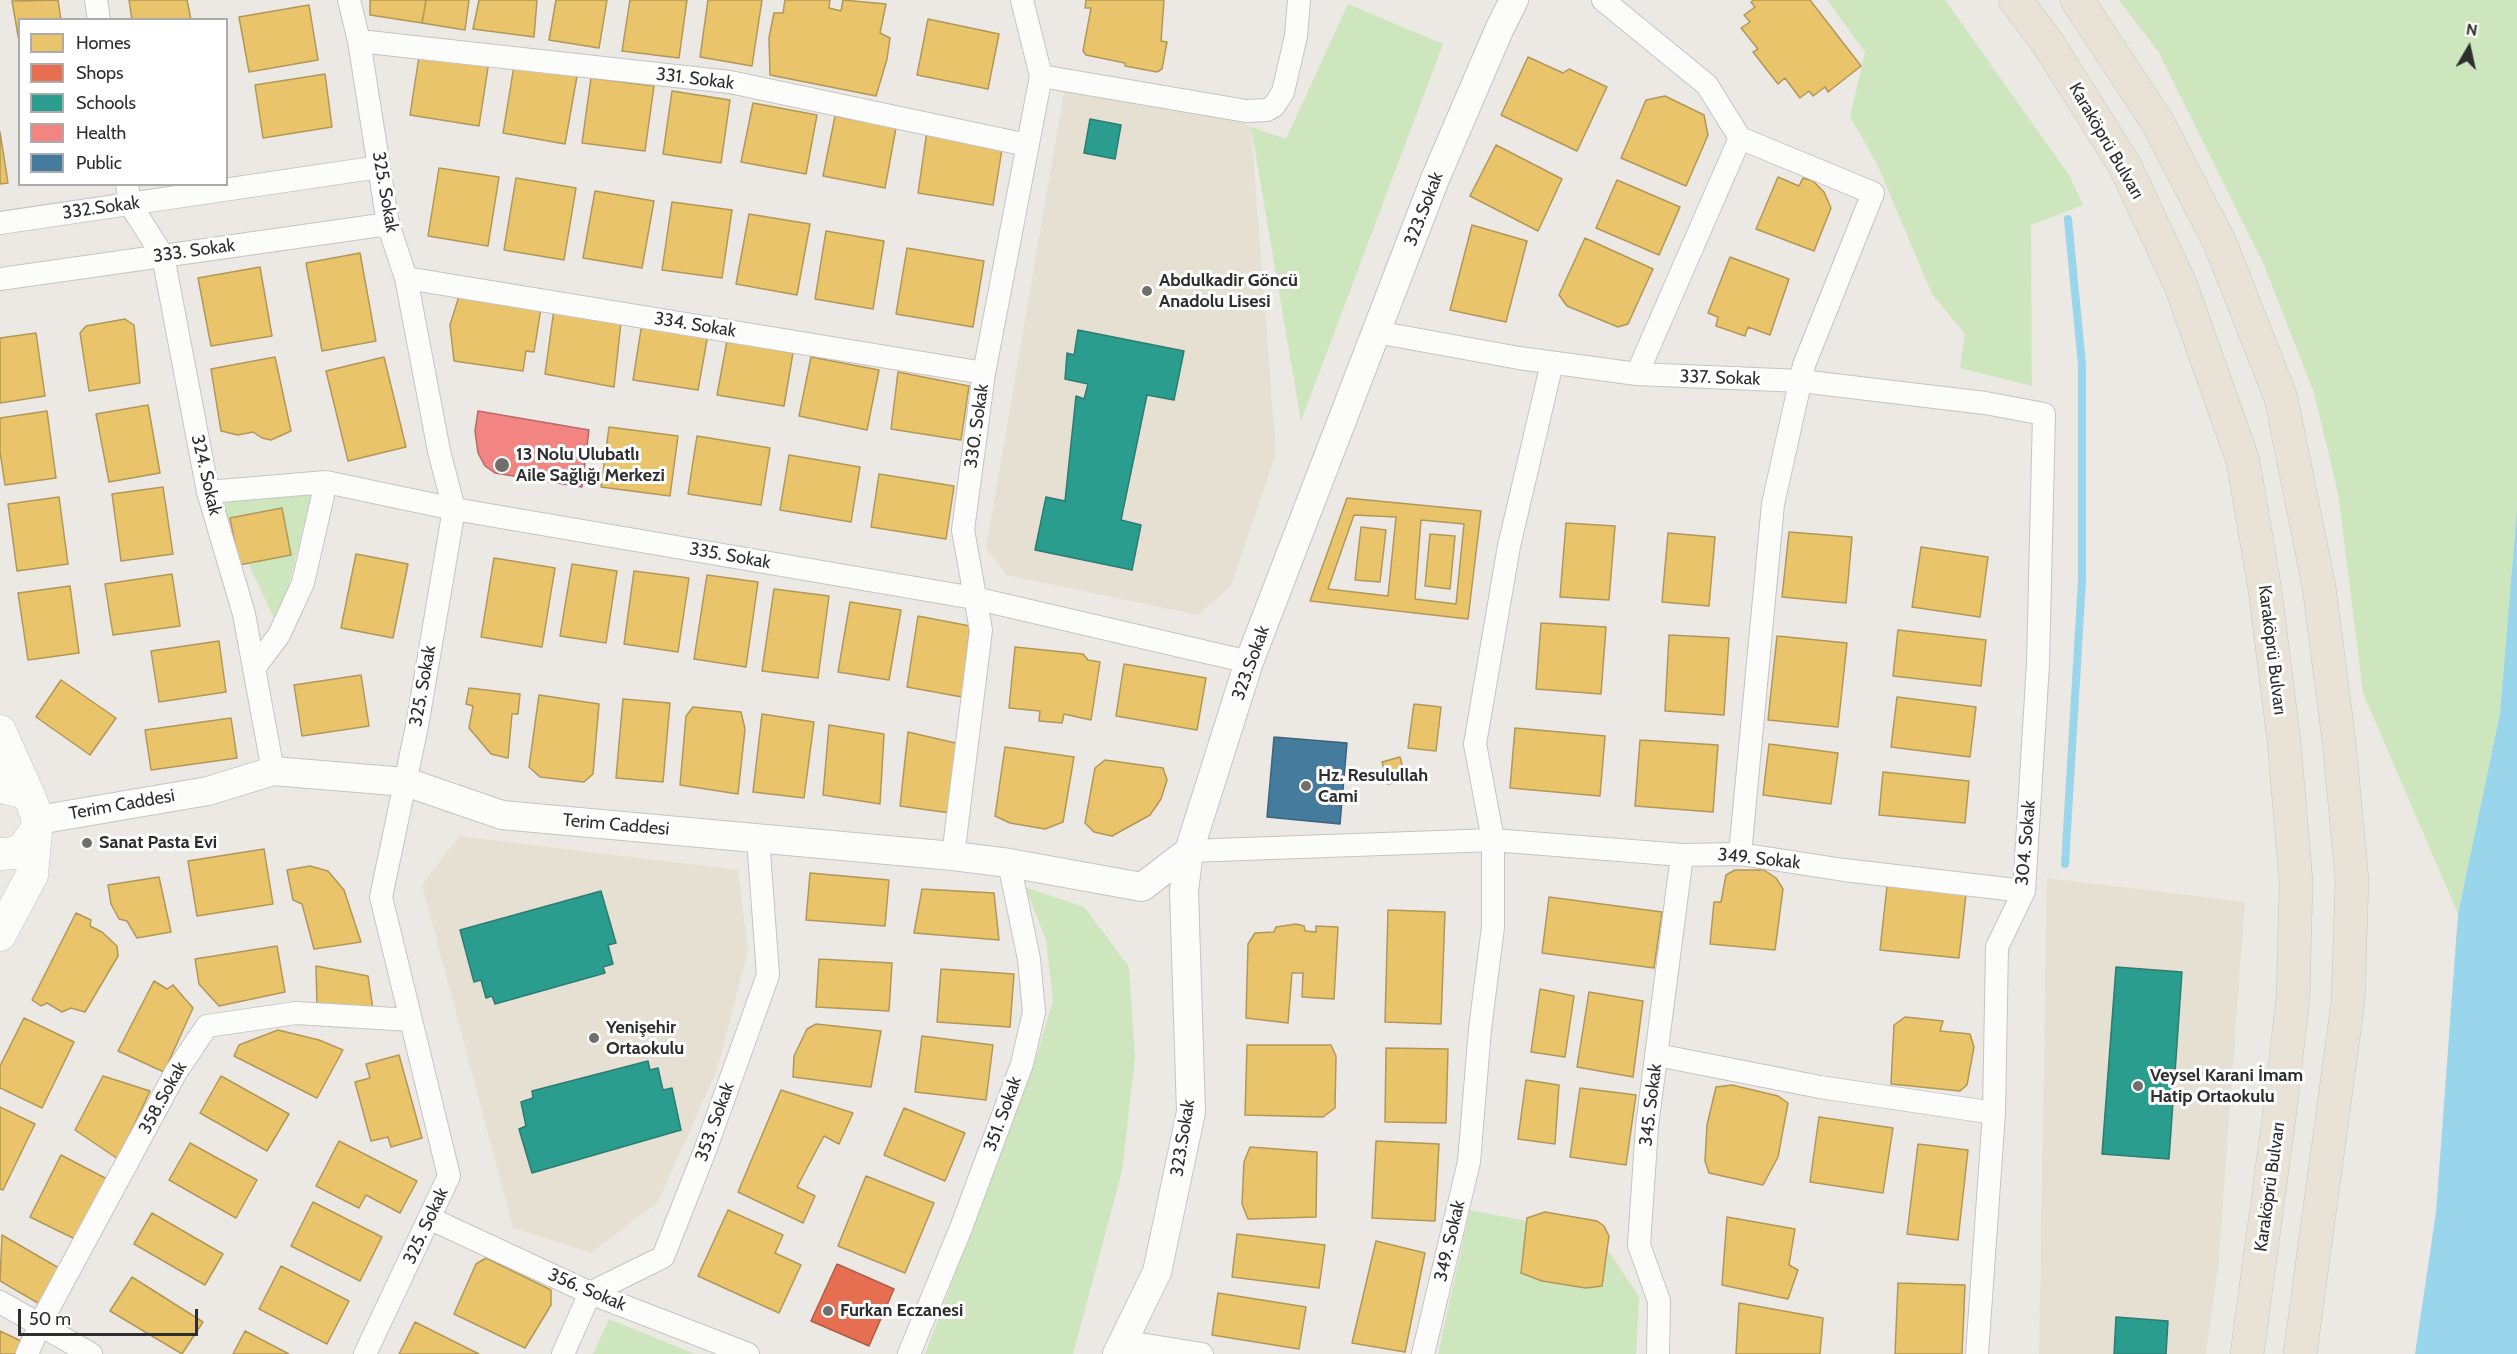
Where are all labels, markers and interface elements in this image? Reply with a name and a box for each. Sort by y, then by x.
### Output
legend [18,18,228,186]
north arrow [2439,18,2499,78]
text: N [2465,19,2479,40]
text: Homes [76,32,131,54]
text: Shops [76,62,124,84]
street label: 331. Sokak [655,64,735,94]
street label: Karaköprü Bulvarı [2064,79,2148,203]
text: Schools [76,92,136,114]
text: Health [76,122,126,144]
street label: 325. Sokak [367,150,403,234]
text: Public [76,152,122,174]
street label: 323.Sokak [1400,169,1448,249]
street label: 332.Sokak [61,192,141,224]
street label: 333. Sokak [152,235,236,267]
place label: Abdulkadir Göncü Anadolu Lisesi [1159,270,1298,312]
marker: Abdulkadir Göncü Anadolu Lisesi [1140,284,1154,298]
street label: 334. Sokak [653,308,737,342]
street label: 337. Sokak [1679,366,1761,390]
street label: 330. Sokak [960,383,994,469]
street label: 324. Sokak [186,433,226,517]
place label: 13 Nolu Ulubatlı Aile Sağlığı Merkezi [516,444,665,486]
marker: 13 Nolu Ulubatlı Aile Sağlığı Merkezi [493,456,511,474]
street label: 335. Sokak [688,538,772,574]
street label: Karaköprü Bulvarı [2253,584,2291,716]
street label: 323.Sokak [1228,623,1274,703]
street label: 325. Sokak [405,644,441,728]
place label: Hz. Resulullah Cami [1318,765,1428,808]
marker: Hz. Resulullah Cami [1299,779,1313,793]
street label: Terim Caddesi [67,785,177,825]
street label: 304. Sokak [2012,800,2040,886]
street label: Terim Caddesi [562,810,670,840]
place label: Sanat Pasta Evi [99,832,217,854]
marker: Sanat Pasta Evi [80,836,94,850]
street label: 349. Sokak [1717,844,1801,874]
place label: Yenişehir Ortaokulu [606,1017,684,1060]
marker: Yenişehir Ortaokulu [587,1031,601,1045]
street label: 358.Sokak [134,1058,192,1138]
street label: 345. Sokak [1635,1063,1667,1147]
place label: Veysel Karani İmam Hatip Ortaokulu [2150,1065,2303,1108]
street label: 351. Sokak [979,1074,1027,1154]
marker: Veysel Karani İmam Hatip Ortaokulu [2131,1079,2145,1093]
street label: 353. Sokak [691,1080,739,1164]
street label: 323.Sokak [1166,1098,1200,1178]
street label: Karaköprü Bulvarı [2250,1121,2290,1253]
street label: 325. Sokak [399,1184,453,1268]
street label: 349. Sokak [1430,1198,1470,1284]
street label: 356. Sokak [545,1264,629,1316]
scale bar [21,1297,201,1335]
place label: Furkan Eczanesi [840,1300,963,1322]
marker: Furkan Eczanesi [821,1304,835,1318]
text: 50 m [29,1308,71,1330]

